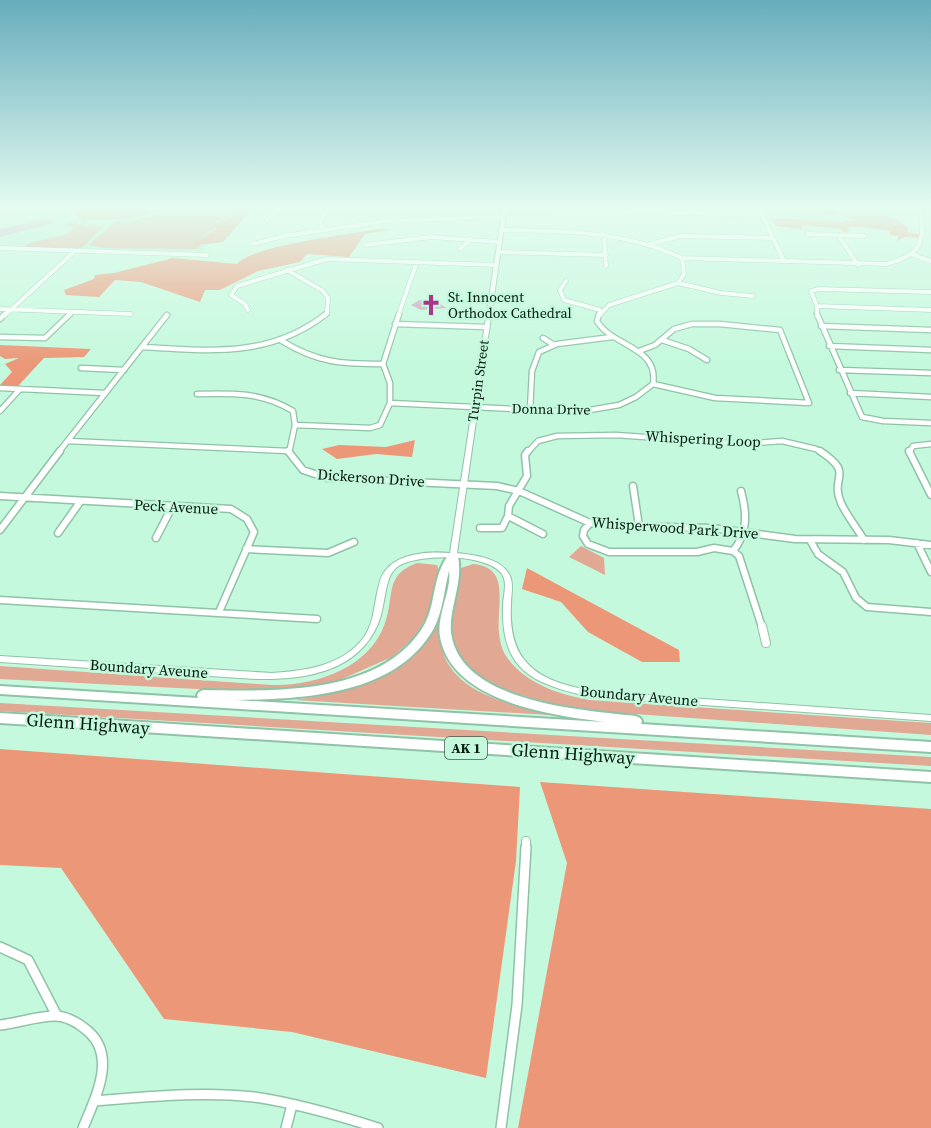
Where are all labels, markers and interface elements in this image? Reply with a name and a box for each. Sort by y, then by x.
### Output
place label: St. Innocent Orthodox Cathedral [448,287,572,323]
church icon: St. Innocent Orthodox Cathedral [419,293,443,317]
street label: Turpin Street [462,338,494,423]
street label: Donna Drive [511,398,591,420]
street label: Whispering Loop [645,425,762,452]
street label: Dickerson Drive [317,463,426,492]
street label: Peck Avenue [133,494,219,519]
street label: Whisperwood Park Drive [591,511,760,544]
street label: Boundary Aveune [89,654,209,683]
street label: Boundary Aveune [579,680,699,711]
street label: Glenn Highway [26,707,151,740]
road number: AK 1 [445,737,487,759]
street label: Glenn Highway [511,737,636,770]

